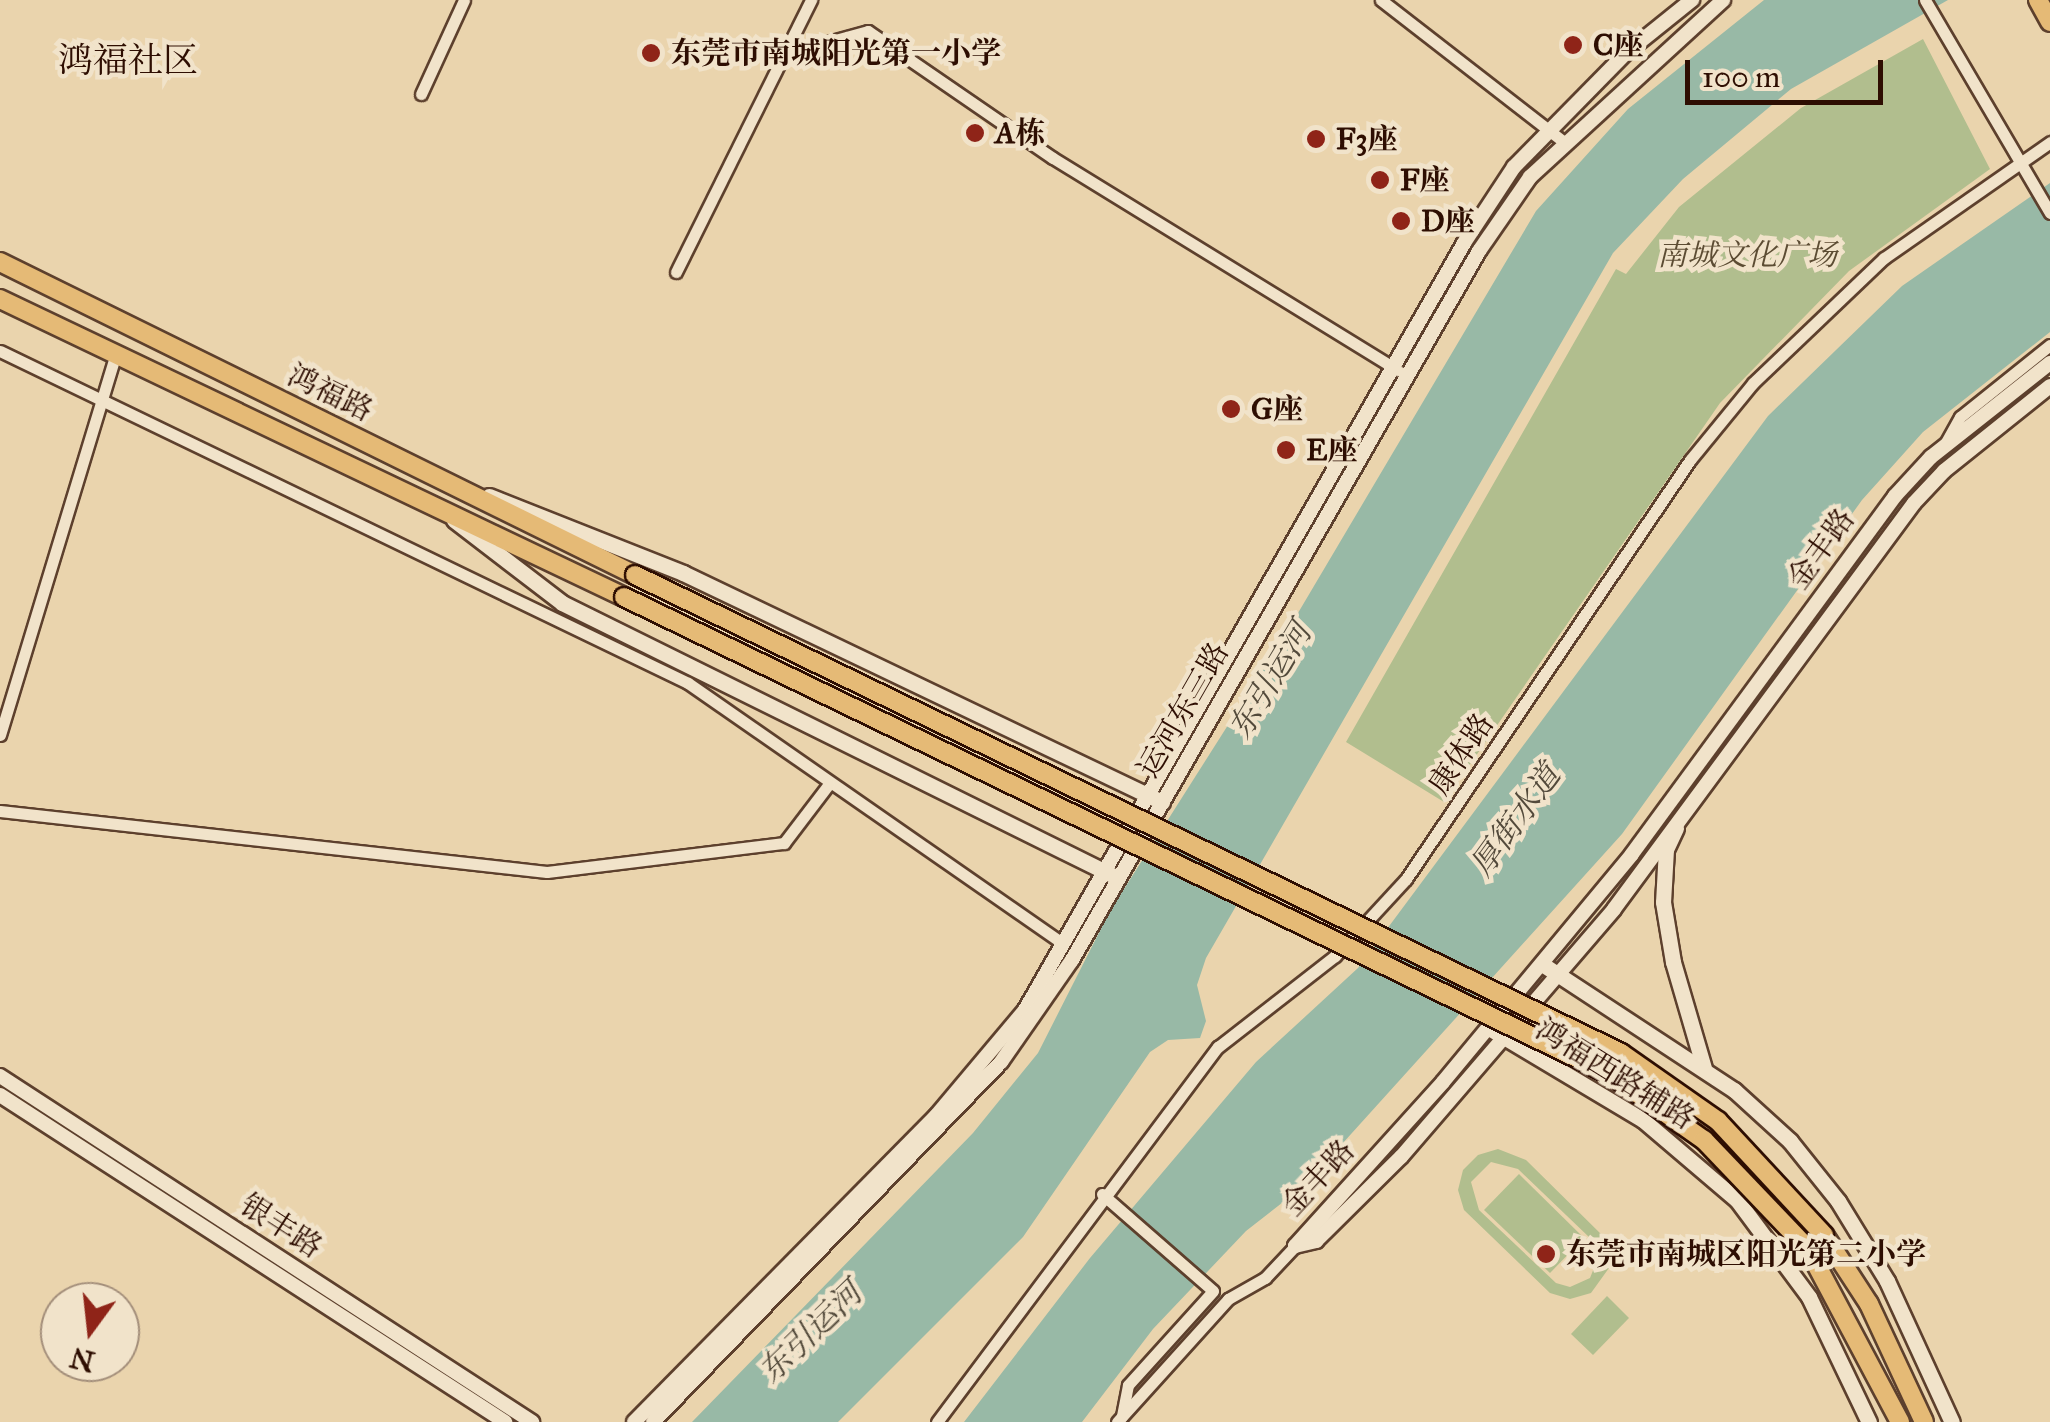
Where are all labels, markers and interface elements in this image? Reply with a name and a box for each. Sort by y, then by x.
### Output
place label: C座 [1593,27,1643,63]
marker: C座 [1562,34,1584,56]
place label: 东莞市南城阳光第一小学 [671,35,1001,71]
district label: 鸿福社区 [58,40,198,82]
scale bar [1690,40,1888,102]
marker: 东莞市南城阳光第一小学 [640,42,662,64]
text: 100 m [1702,59,1780,95]
place label: A栋 [995,115,1045,151]
place label: F3座 [1336,121,1398,157]
marker: A栋 [964,122,986,144]
marker: F3座 [1305,128,1327,150]
place label: F座 [1400,162,1450,198]
marker: F座 [1369,169,1391,191]
place label: D座 [1421,203,1475,239]
marker: D座 [1390,210,1412,232]
park label: 南城文化广场 [1657,237,1837,273]
street label: 鸿福路 [282,357,378,429]
place label: G座 [1251,391,1303,427]
marker: G座 [1220,398,1242,420]
place label: E座 [1306,432,1357,468]
marker: E座 [1275,439,1297,461]
street label: 金丰路 [1780,502,1862,596]
water label: 东引运河 [1222,616,1320,746]
street label: 运河东三路 [1130,636,1236,784]
street label: 康体路 [1421,707,1501,801]
water label: 厚街水道 [1463,758,1569,884]
street label: 鸿福西路辅路 [1529,1011,1701,1137]
street label: 金丰路 [1274,1133,1362,1223]
street label: 银丰路 [233,1186,329,1266]
place label: 东莞市南城区阳光第二小学 [1566,1236,1926,1272]
marker: 东莞市南城区阳光第二小学 [1535,1243,1557,1265]
water label: 东引运河 [752,1275,870,1391]
north arrow [40,1282,140,1382]
text: N [67,1340,99,1380]

